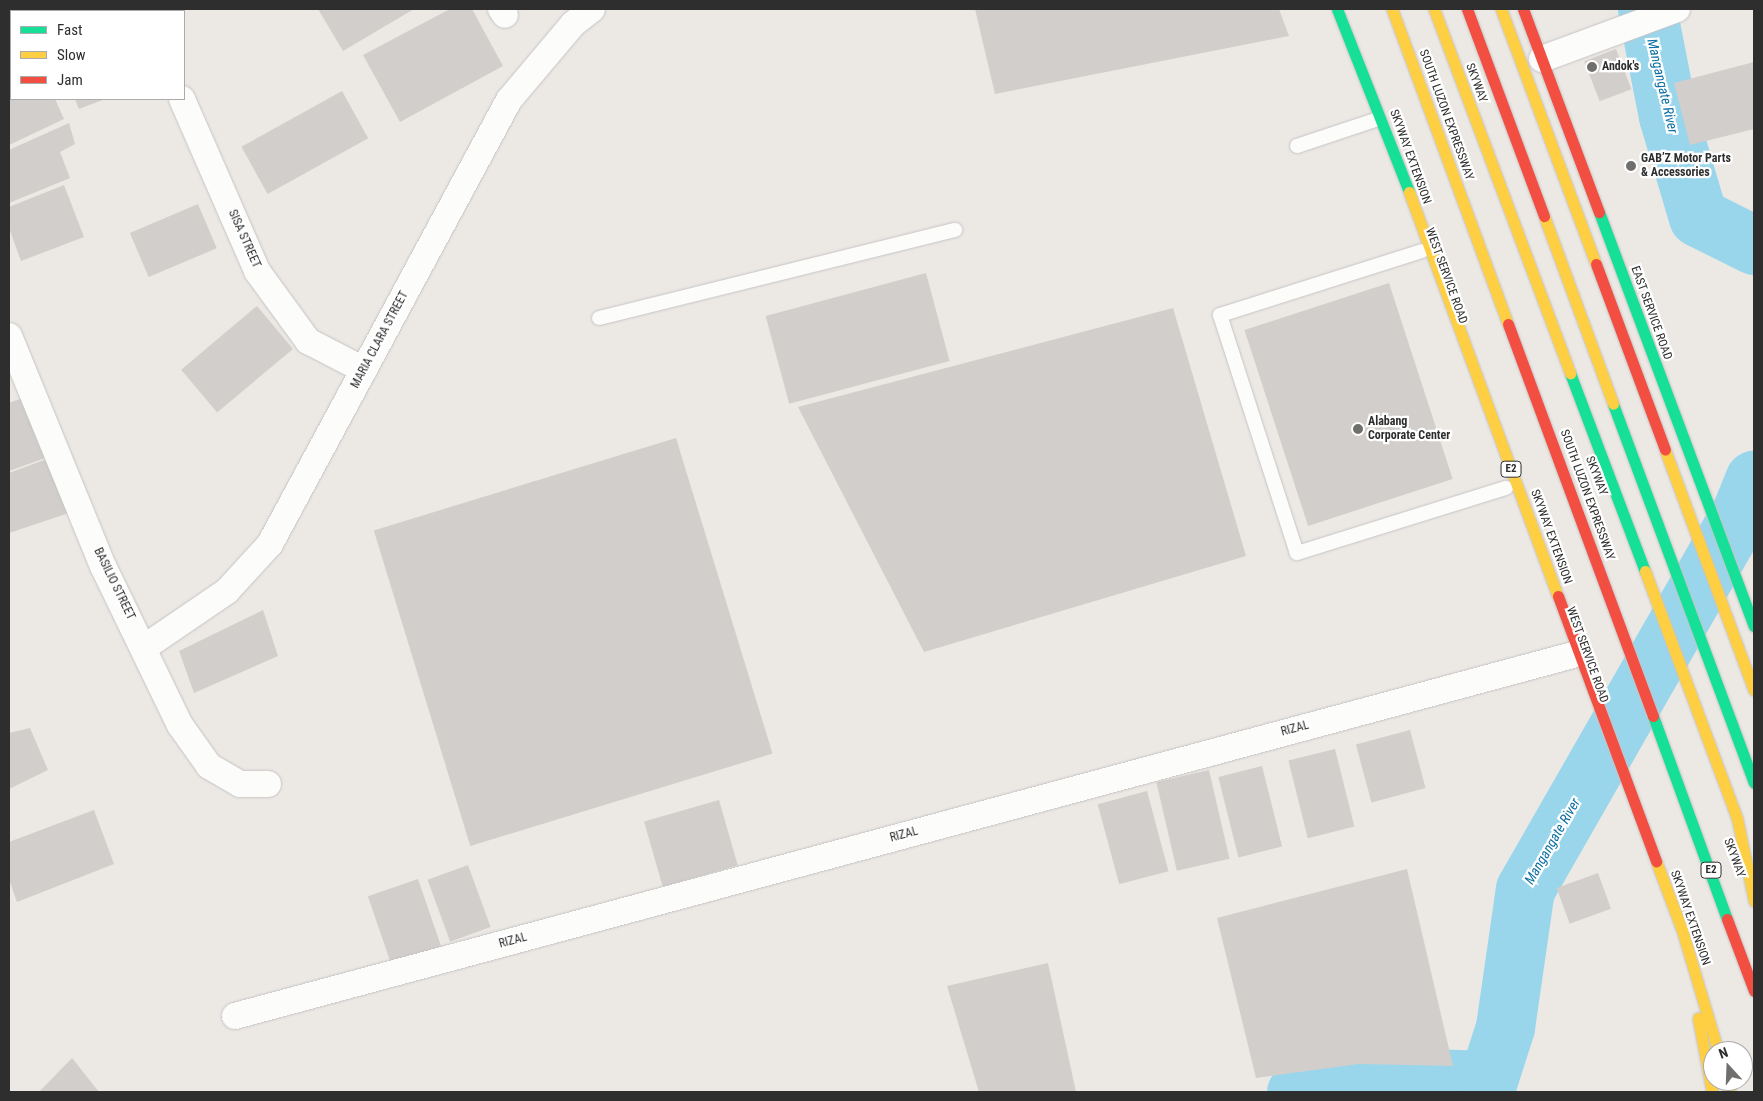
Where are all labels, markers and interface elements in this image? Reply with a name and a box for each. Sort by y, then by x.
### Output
legend [10,10,185,100]
text: Fast [57,21,82,39]
water label: Mangangate River [1644,37,1682,135]
text: Slow [57,46,86,64]
street label: SOUTH LUZON EXPRESSWAY [1416,48,1476,182]
place label: Andok's [1602,60,1639,74]
street label: SKYWAY [1462,61,1490,105]
marker: Andok's [1586,61,1598,73]
text: Jam [57,71,83,89]
street label: SKYWAY EXTENSION [1386,108,1434,206]
place label: GAB’Z Motor Parts & Accessories [1641,152,1731,180]
marker: GAB’Z Motor Parts & Accessories [1625,160,1637,172]
street label: SISA STREET [225,208,263,270]
street label: WEST SERVICE ROAD [1422,226,1470,326]
street label: EAST SERVICE ROAD [1627,264,1675,362]
street label: MARIA CLARA STREET [348,289,412,391]
place label: Alabang Corporate Center [1368,415,1450,443]
marker: Alabang Corporate Center [1352,423,1364,435]
street label: SOUTH LUZON EXPRESSWAY [1557,428,1617,562]
street label: SKYWAY [1582,454,1610,498]
road number: E2 [1500,460,1522,478]
street label: SKYWAY EXTENSION [1527,488,1575,586]
street label: BASILIO STREET [90,546,138,622]
street label: WEST SERVICE ROAD [1563,605,1611,705]
street label: RIZAL [1279,718,1311,740]
water label: Mangangate River [1521,795,1583,887]
street label: RIZAL [888,824,920,846]
street label: SKYWAY [1720,836,1748,880]
road number: E2 [1700,862,1722,878]
street label: SKYWAY EXTENSION [1667,869,1713,967]
street label: RIZAL [497,930,529,952]
north arrow [1703,1041,1753,1091]
text: N [1716,1044,1730,1062]

